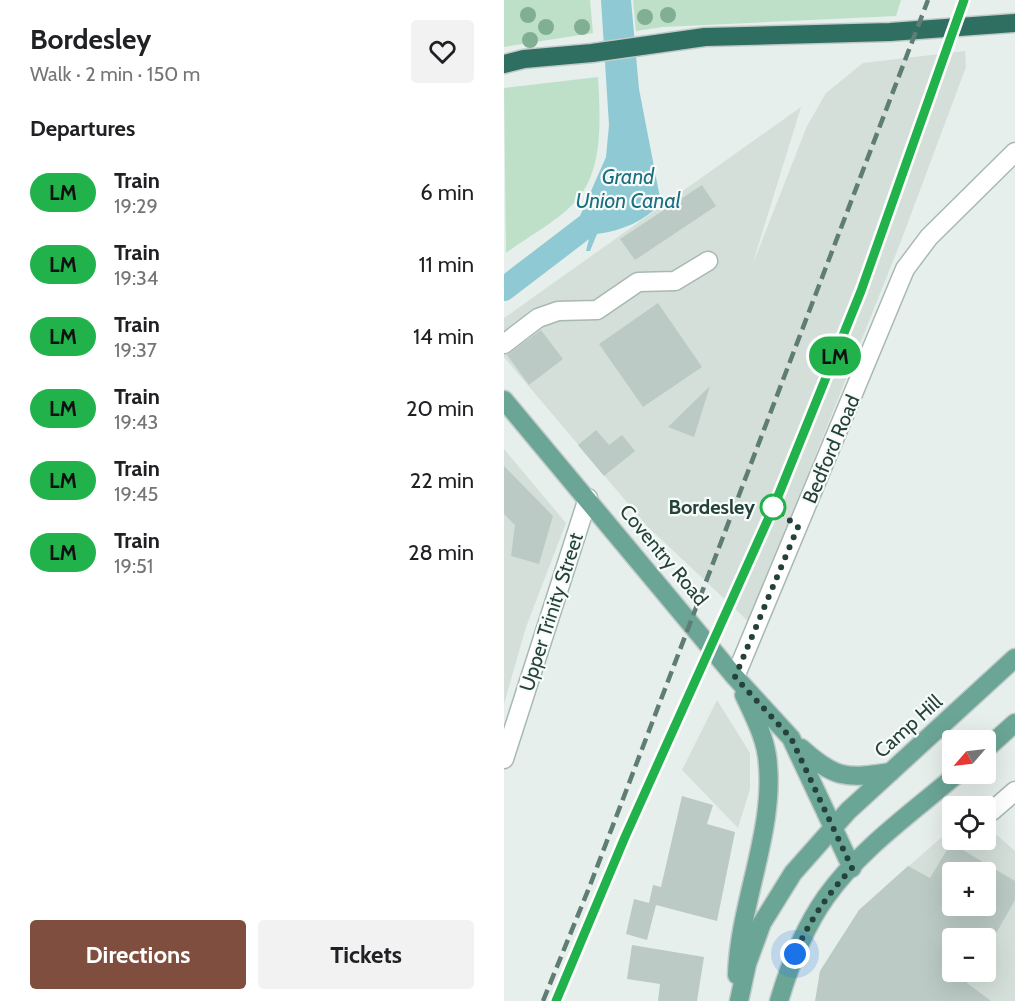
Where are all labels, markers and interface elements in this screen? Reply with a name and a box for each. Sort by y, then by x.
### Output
button: heart [411,20,474,83]
text: Bordesley [30,22,151,56]
text: Walk · 2 min · 150 m [30,62,200,86]
text: Departures [30,115,135,142]
water label: Grand Union Canal [575,164,681,213]
text: Train [114,167,160,194]
text: 6 min [420,179,474,206]
text: LM [49,180,77,205]
text: 19:29 [114,194,158,218]
text: Train [114,239,160,266]
text: 11 min [418,251,474,278]
text: LM [49,252,77,277]
text: 19:34 [114,266,158,290]
text: Train [114,311,160,338]
text: 14 min [413,323,474,350]
text: LM [49,324,77,349]
line badge: LM [808,336,862,376]
text: 19:37 [114,338,157,362]
text: LM [821,344,849,369]
text: Train [114,383,160,410]
street label: Bedford Road [797,391,865,507]
text: 20 min [406,395,474,422]
text: LM [49,396,77,421]
text: 19:43 [114,410,158,434]
text: Train [114,455,160,482]
text: 22 min [410,467,474,494]
text: LM [49,468,77,493]
text: 19:45 [114,482,158,506]
marker: Bordesley [760,494,786,520]
place label: Bordesley [668,495,755,519]
street label: Coventry Road [615,499,713,611]
text: Train [114,527,160,554]
street label: Upper Trinity Street [514,530,588,694]
text: 28 min [408,539,474,566]
text: LM [49,540,77,565]
text: 19:51 [114,554,153,578]
street label: Camp Hill [869,689,947,763]
north arrow [942,730,996,784]
map controls [942,730,996,982]
button: locate [942,796,996,850]
button: + [942,862,996,916]
button: Directions [30,920,246,989]
button: Tickets [258,920,474,989]
button: − [942,928,996,982]
your location [780,939,810,969]

